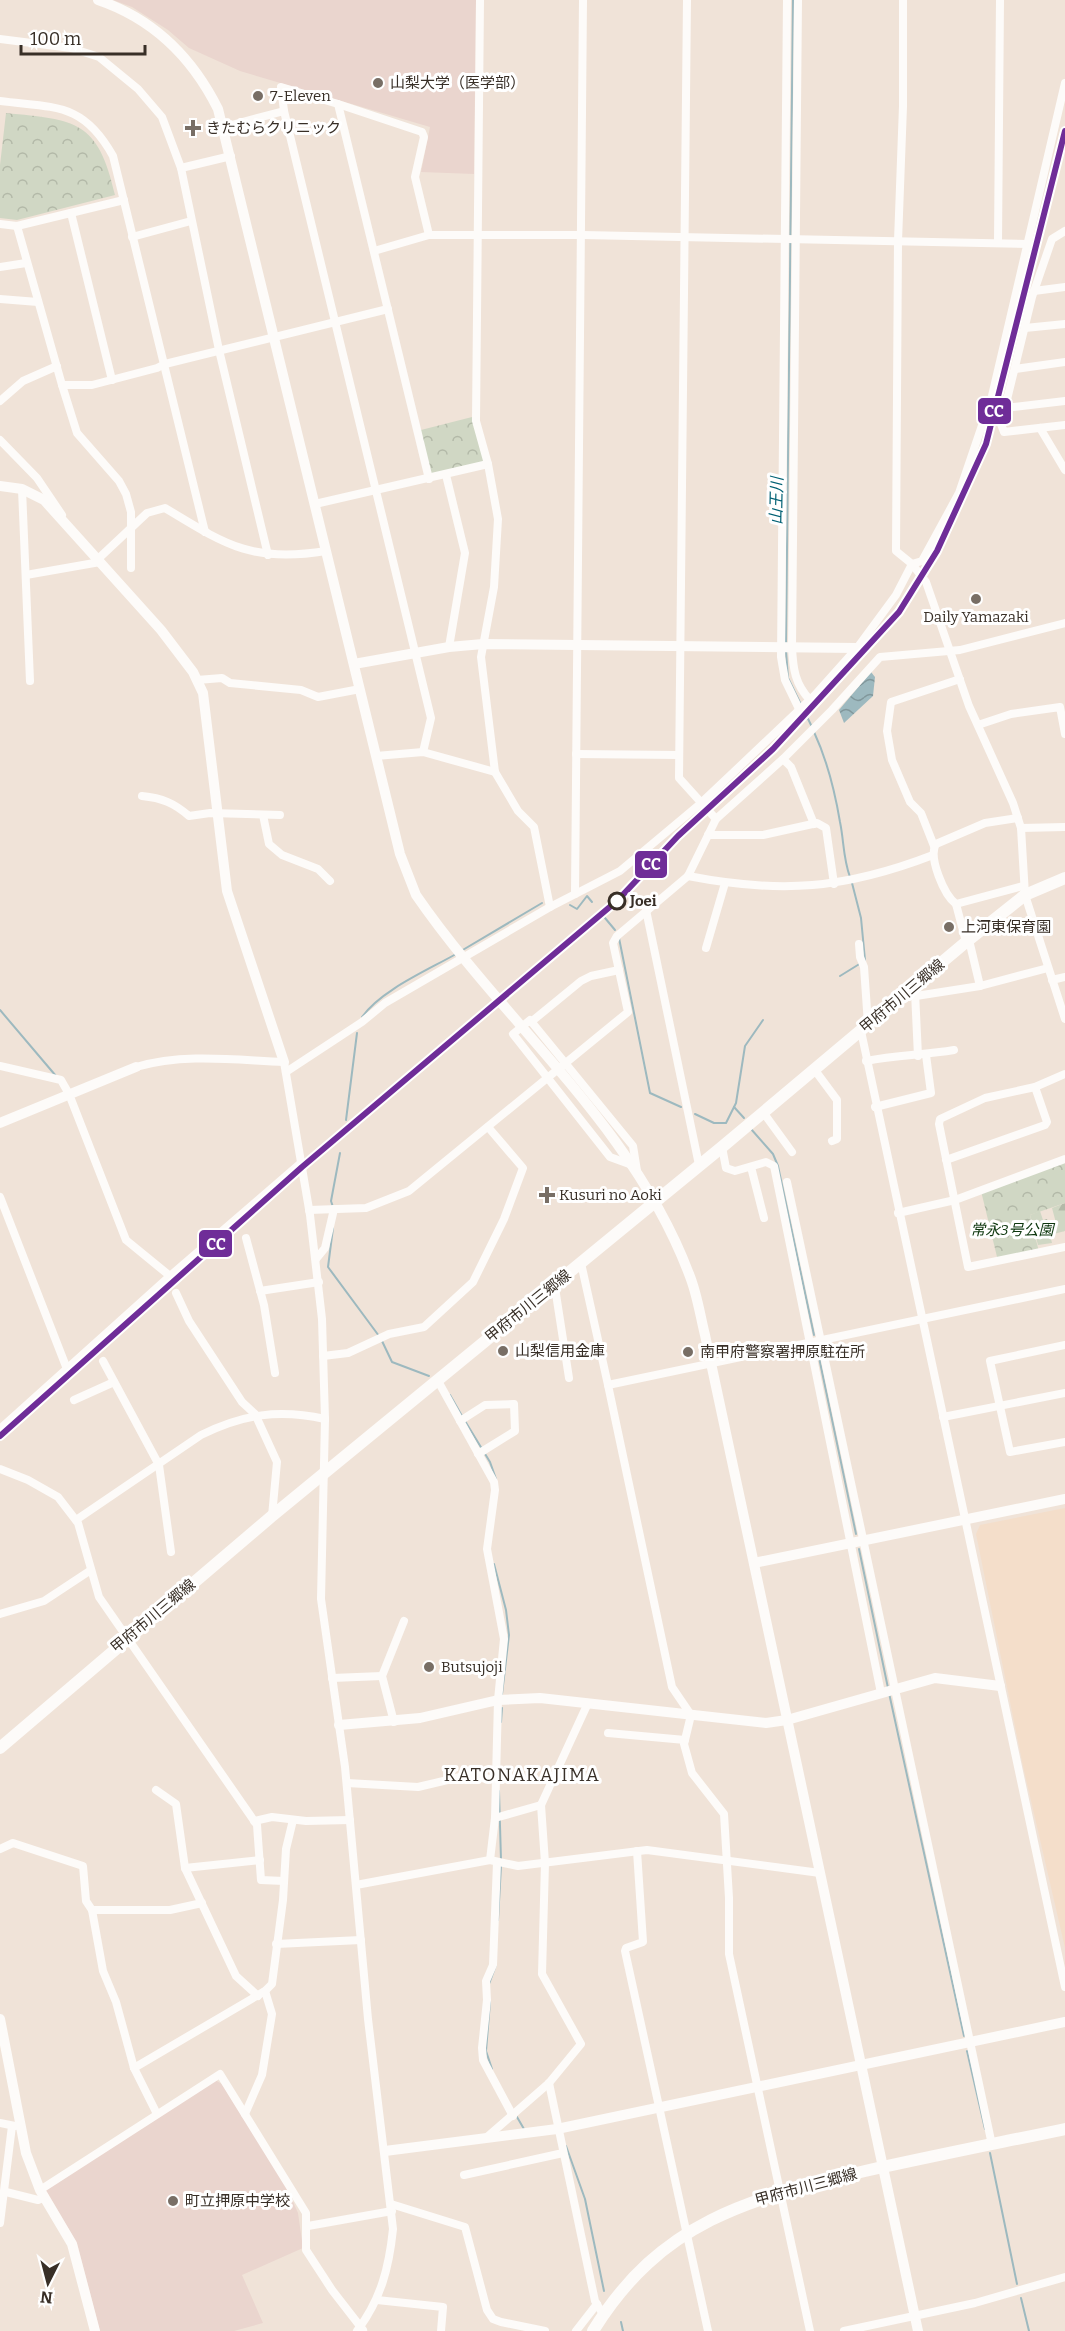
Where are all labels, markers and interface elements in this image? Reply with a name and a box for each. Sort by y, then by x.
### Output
scale bar [21,18,146,56]
text: 100 m [30,28,81,50]
place label: 山梨大学（医学部） [390,74,525,92]
marker: 山梨大学（医学部） [371,76,385,90]
place label: 7-Eleven [270,87,331,105]
marker: 7-Eleven [251,89,265,103]
marker: きたむらクリニック [184,119,202,137]
place label: きたむらクリニック [206,119,341,137]
line badge: CC [977,397,1012,425]
text: CC [984,402,1004,421]
water label: 山王川 [767,475,786,525]
marker: Daily Yamazaki [969,592,983,606]
place label: Daily Yamazaki [923,608,1029,626]
line badge: CC [634,850,668,879]
text: CC [641,855,661,874]
marker: Joei [608,892,626,910]
place label: Joei [629,892,657,910]
place label: 上河東保育園 [961,918,1051,936]
marker: 上河東保育園 [942,920,956,934]
street label: 甲府市川三郷線 [856,955,948,1037]
place label: Kusuri no Aoki [559,1186,662,1204]
marker: Kusuri no Aoki [540,1188,554,1202]
park label: 常永3号公園 [970,1221,1056,1239]
line badge: CC [198,1229,233,1258]
text: CC [206,1235,226,1254]
street label: 甲府市川三郷線 [482,1266,574,1346]
place label: 山梨信用金庫 [515,1342,605,1360]
place label: 南甲府警察署押原駐在所 [700,1343,865,1361]
marker: 山梨信用金庫 [496,1344,510,1358]
marker: 南甲府警察署押原駐在所 [681,1345,695,1359]
street label: 甲府市川三郷線 [107,1575,199,1657]
place label: Butsujoji [441,1658,503,1676]
marker: Butsujoji [422,1660,436,1674]
district label: KATONAKAJIMA [444,1764,600,1786]
street label: 甲府市川三郷線 [753,2165,859,2209]
place label: 町立押原中学校 [185,2192,290,2210]
marker: 町立押原中学校 [166,2194,180,2208]
north arrow [18,2253,78,2313]
text: N [39,2287,54,2308]

